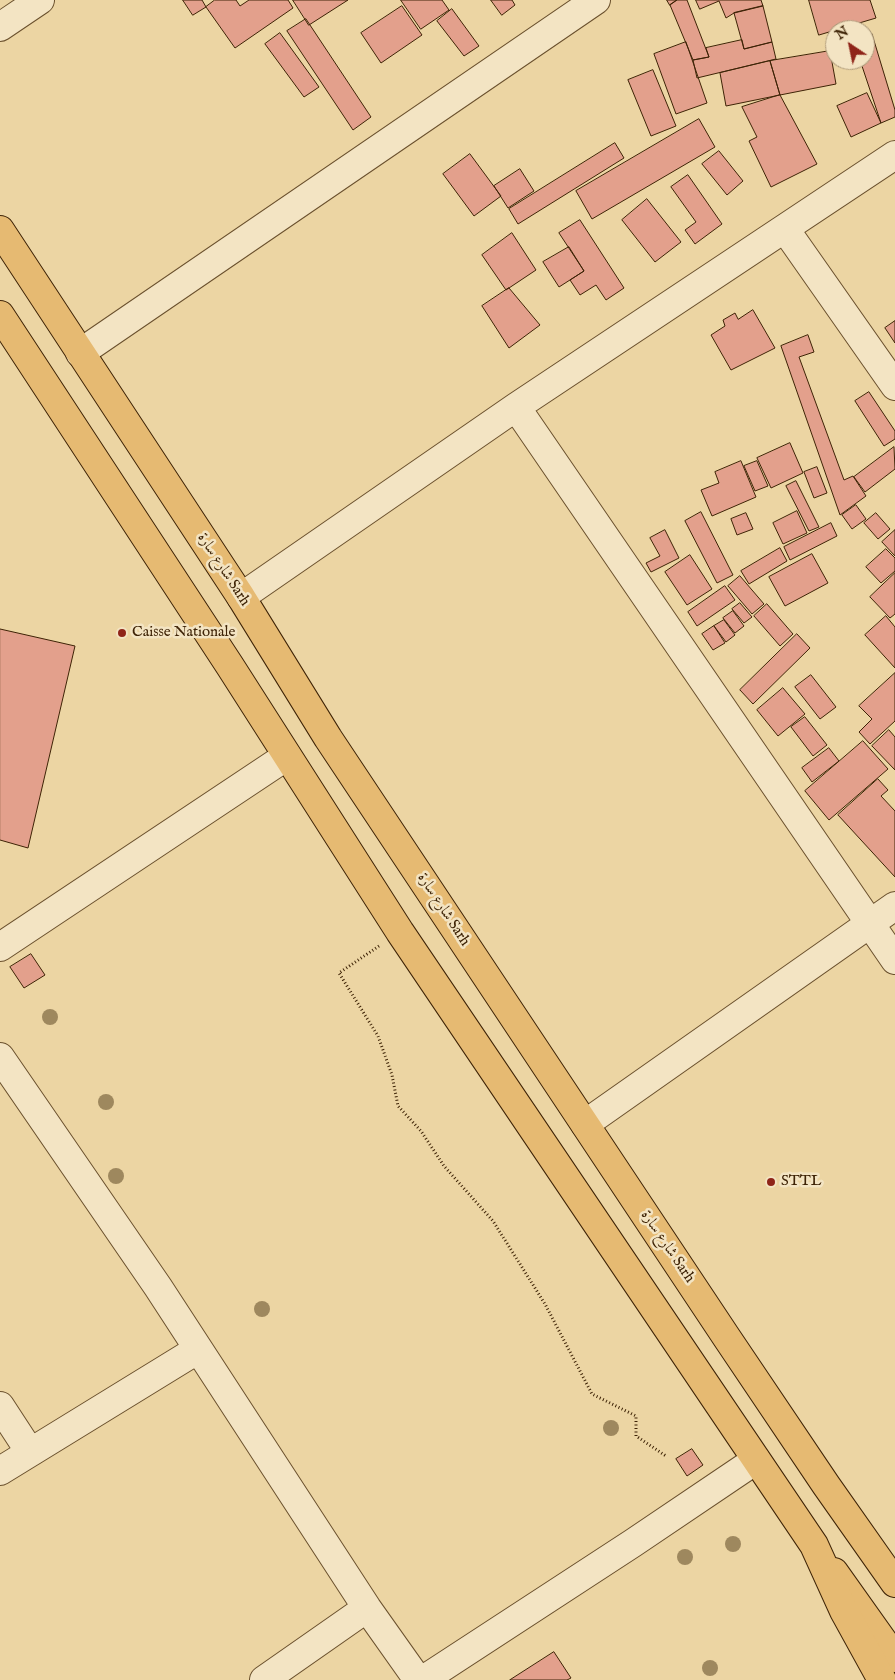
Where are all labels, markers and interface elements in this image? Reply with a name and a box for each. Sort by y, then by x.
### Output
north arrow [825,20,875,70]
text: N [832,23,852,44]
street label: شارع سارة Sarh [193,530,253,610]
place label: Caisse Nationale [132,624,235,642]
marker: Caisse Nationale [116,627,128,639]
street label: شارع سارة Sarh [413,870,473,950]
place label: STTL [781,1173,821,1191]
marker: STTL [765,1176,777,1188]
street label: شارع سارة Sarh [636,1207,698,1287]

